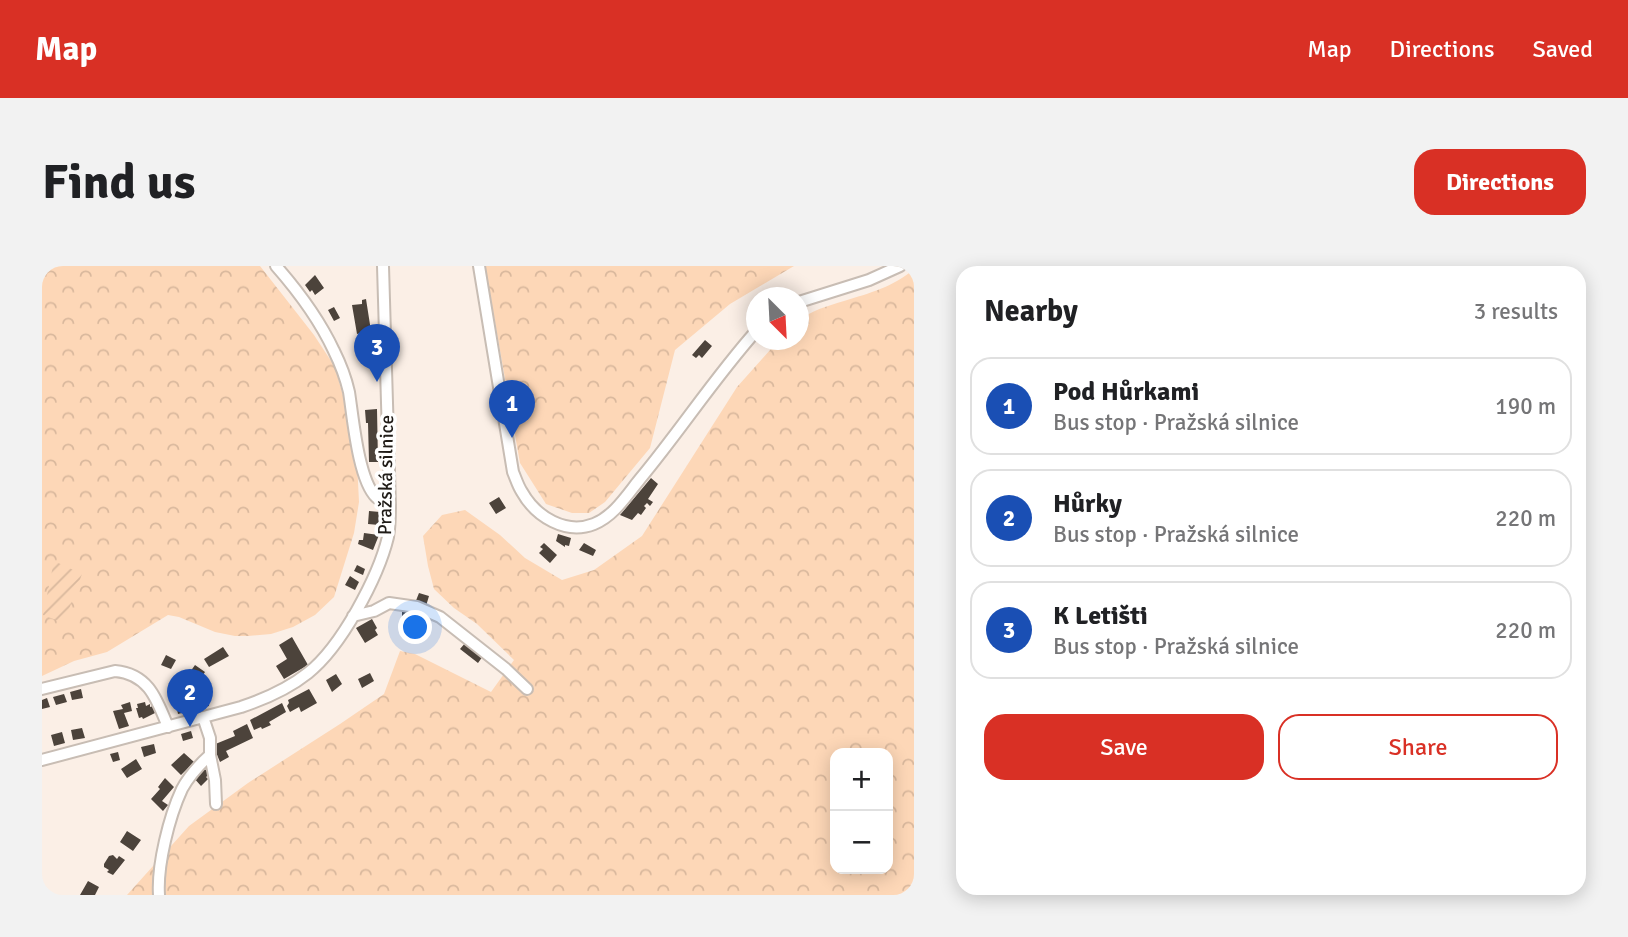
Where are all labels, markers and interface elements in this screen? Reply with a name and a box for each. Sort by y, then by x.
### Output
text: Map [35,29,97,70]
text: Map [1307,34,1352,64]
text: Directions [1390,34,1495,64]
text: Saved [1533,34,1593,64]
button: Directions [1414,149,1586,215]
text: Find us [42,152,195,212]
north arrow [746,287,809,350]
text: Nearby [984,293,1078,330]
text: 3 results [1474,297,1558,326]
pin: 3 [354,324,400,382]
text: Pod Hůrkami [1053,376,1199,408]
pin: 1 [489,380,535,438]
text: 1 [1003,392,1015,421]
text: 190 m [1495,392,1556,421]
text: Bus stop · Pražská silnice [1053,408,1299,437]
street label: Pražská silnice [373,415,399,535]
text: Hůrky [1053,488,1122,520]
text: 2 [1003,504,1015,533]
text: 220 m [1495,504,1556,533]
text: Bus stop · Pražská silnice [1053,520,1299,549]
text: K Letišti [1053,600,1148,632]
your location [398,610,432,644]
text: 3 [1003,616,1015,645]
text: 220 m [1495,616,1556,645]
text: Bus stop · Pražská silnice [1053,632,1299,661]
pin: 2 [167,669,213,727]
button: Save [984,714,1264,780]
button: Share [1278,714,1558,780]
map controls [830,748,893,874]
button: + [830,748,893,811]
button: − [830,811,893,874]

